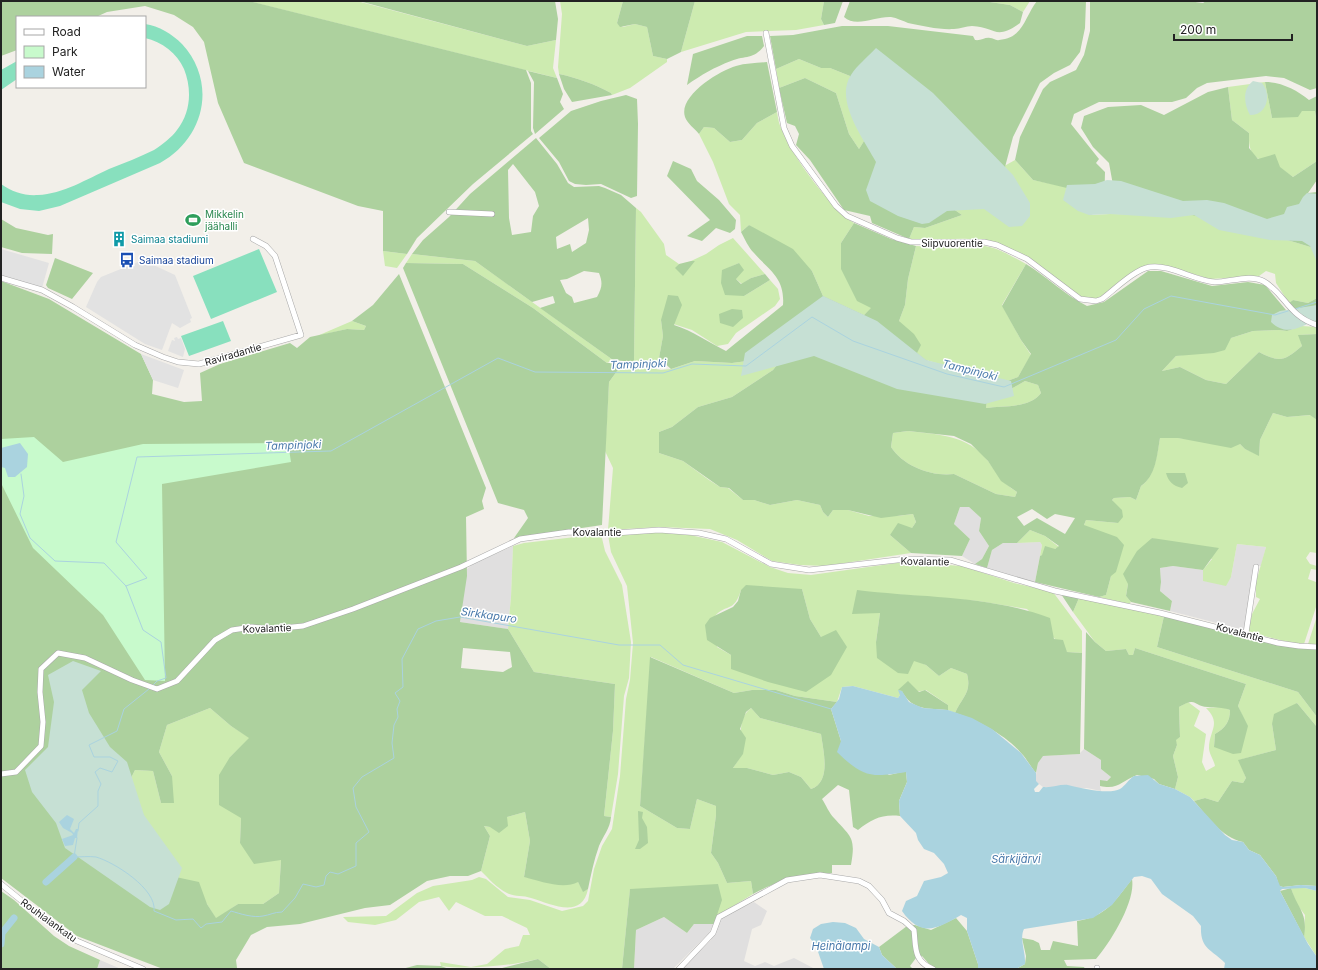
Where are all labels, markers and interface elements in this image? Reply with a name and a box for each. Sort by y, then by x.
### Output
legend [16,16,146,88]
scale bar [1174,16,1292,42]
text: 200 m [1180,22,1216,37]
text: Road [52,24,81,39]
text: Park [52,44,78,59]
text: Water [52,64,86,79]
place label: Mikkelin jäähalli [204,208,244,232]
sports icon: Mikkelin jäähalli [184,211,202,229]
building icon: Saimaa stadiumi [110,230,128,248]
place label: Saimaa stadiumi [131,233,208,245]
street label: Siipvuorentie [921,237,983,249]
bus stop icon: Saimaa stadium [118,251,136,269]
place label: Saimaa stadium [139,254,214,266]
street label: Raviradantie [203,340,263,368]
water label: Tampinjoki [610,356,667,372]
water label: Tampinjoki [941,356,999,384]
water label: Tampinjoki [265,437,322,453]
street label: Kovalantie [573,526,622,538]
street label: Kovalantie [901,555,950,567]
water label: Sirkkapuro [460,604,518,626]
street label: Kovalantie [1215,620,1265,644]
street label: Kovalantie [242,621,292,635]
water label: Särkijärvi [991,852,1041,866]
street label: Rouhialankatu [19,896,79,944]
water label: Heinälampi [812,939,871,953]

